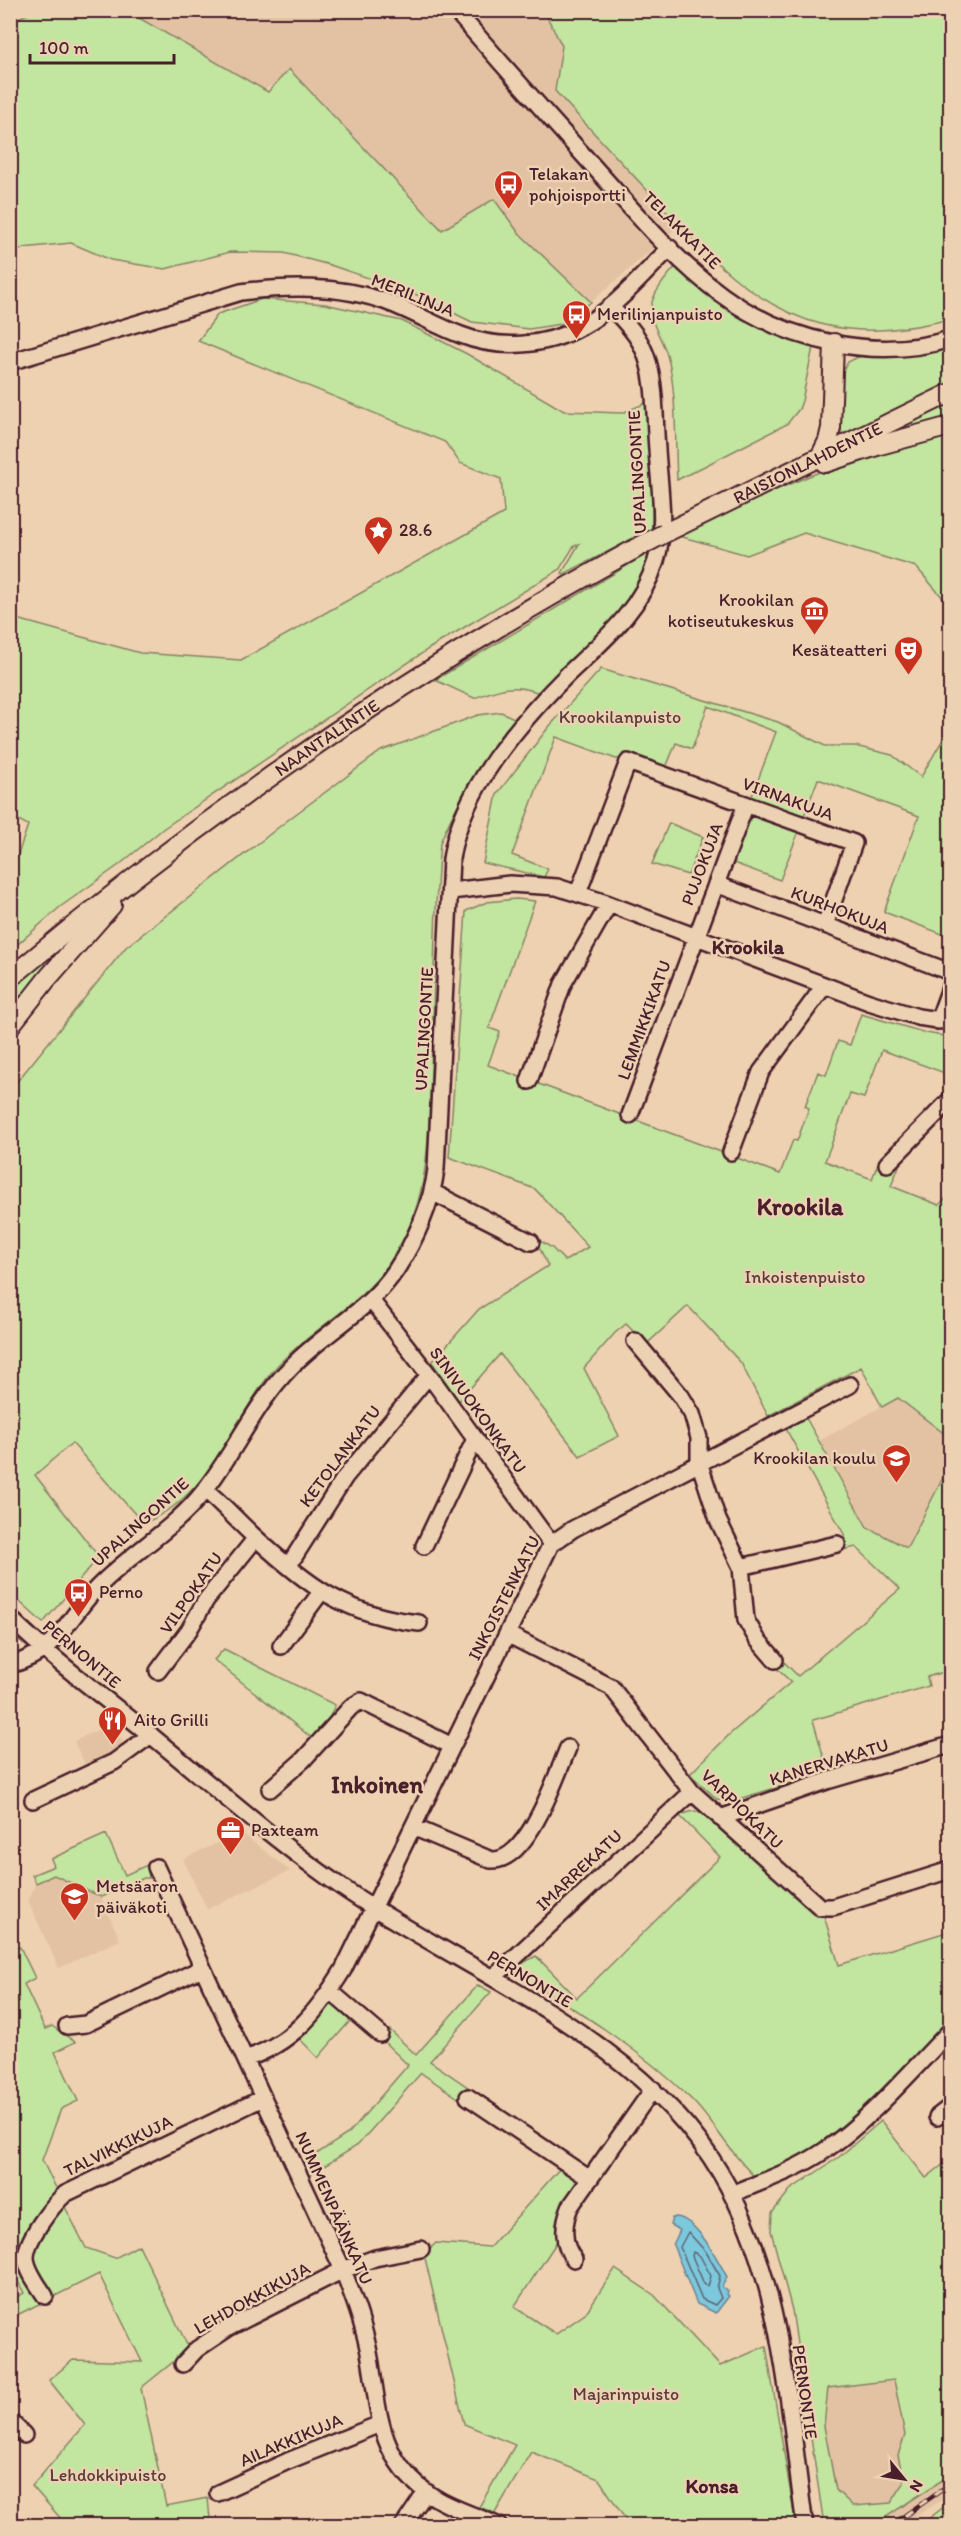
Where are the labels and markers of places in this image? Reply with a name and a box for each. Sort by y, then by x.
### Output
place label: Telakan pohjoisportti [529,163,626,206]
bus stop icon: Telakan pohjoisportti [492,168,524,210]
bus stop icon: Merilinjanpuisto [560,298,592,340]
place label: Merilinjanpuisto [597,303,723,325]
place icon: 28.6 [362,514,394,556]
place label: 28.6 [399,519,432,541]
place label: Krookilan kotiseutukeskus [668,589,794,632]
museum icon: Krookilan kotiseutukeskus [799,594,831,636]
theatre icon: Kesäteatteri [892,634,924,676]
place label: Kesäteatteri [792,639,887,661]
school or university icon: Krookilan koulu [881,1442,913,1484]
place label: Krookilan koulu [753,1447,876,1469]
bus stop icon: Perno [62,1576,94,1618]
place label: Perno [99,1581,143,1603]
restaurant icon: Aito Grilli [97,1704,129,1746]
place label: Aito Grilli [134,1709,209,1731]
office icon: Paxteam [214,1814,246,1856]
place label: Paxteam [251,1819,319,1841]
place label: Metsäaron päiväkoti [96,1875,178,1918]
school or university icon: Metsäaron päiväkoti [59,1880,91,1922]

